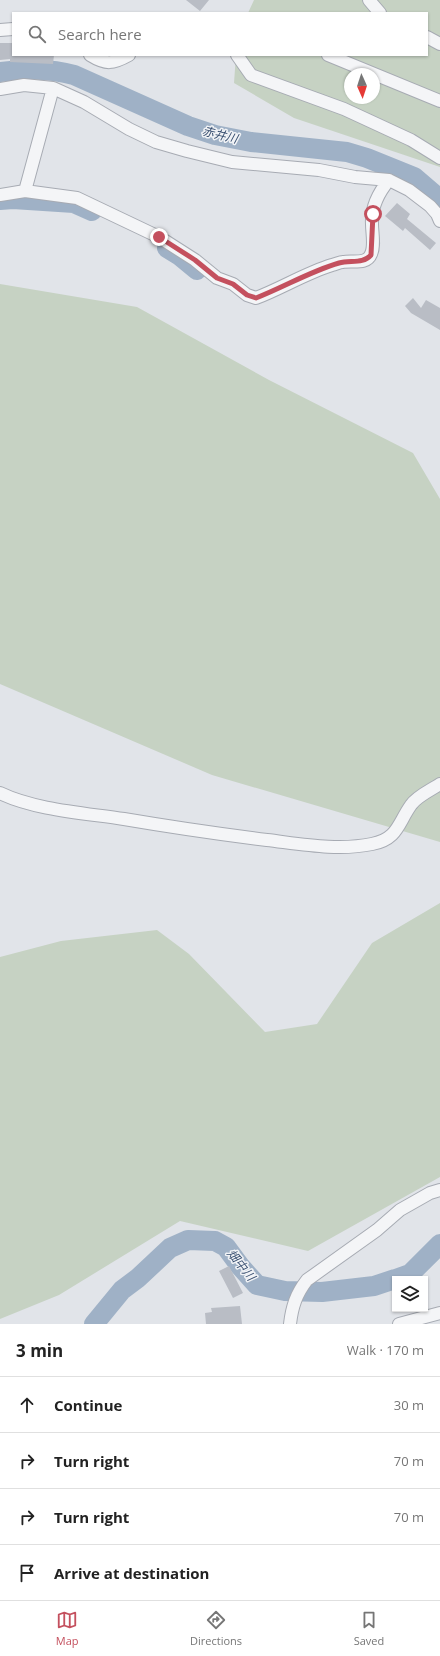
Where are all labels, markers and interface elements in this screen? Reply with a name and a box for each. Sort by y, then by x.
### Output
search box [12,12,428,56]
icon: search [26,23,48,45]
text: Search here [58,24,142,44]
north arrow [344,68,380,104]
water label: 赤井川 [201,122,242,148]
route start [364,205,382,223]
route end [150,228,168,246]
water label: 畑中川 [223,1245,261,1286]
map controls [392,1276,428,1312]
button: layers [392,1276,428,1312]
text: 3 min [16,1339,63,1362]
text: Walk · 170 m [347,1341,424,1359]
icon: ahead [16,1394,38,1416]
text: Continue [54,1395,122,1415]
text: 30 m [394,1396,424,1414]
icon: right [16,1450,38,1472]
text: Turn right [54,1451,129,1471]
text: 70 m [394,1452,424,1470]
icon: right [16,1506,38,1528]
text: Turn right [54,1507,129,1527]
text: 70 m [394,1508,424,1526]
icon: arrive [16,1562,38,1584]
text: Arrive at destination [54,1563,209,1583]
tab: Map [56,1609,79,1648]
tab: Directions [190,1609,242,1648]
tab: Saved [354,1609,384,1648]

